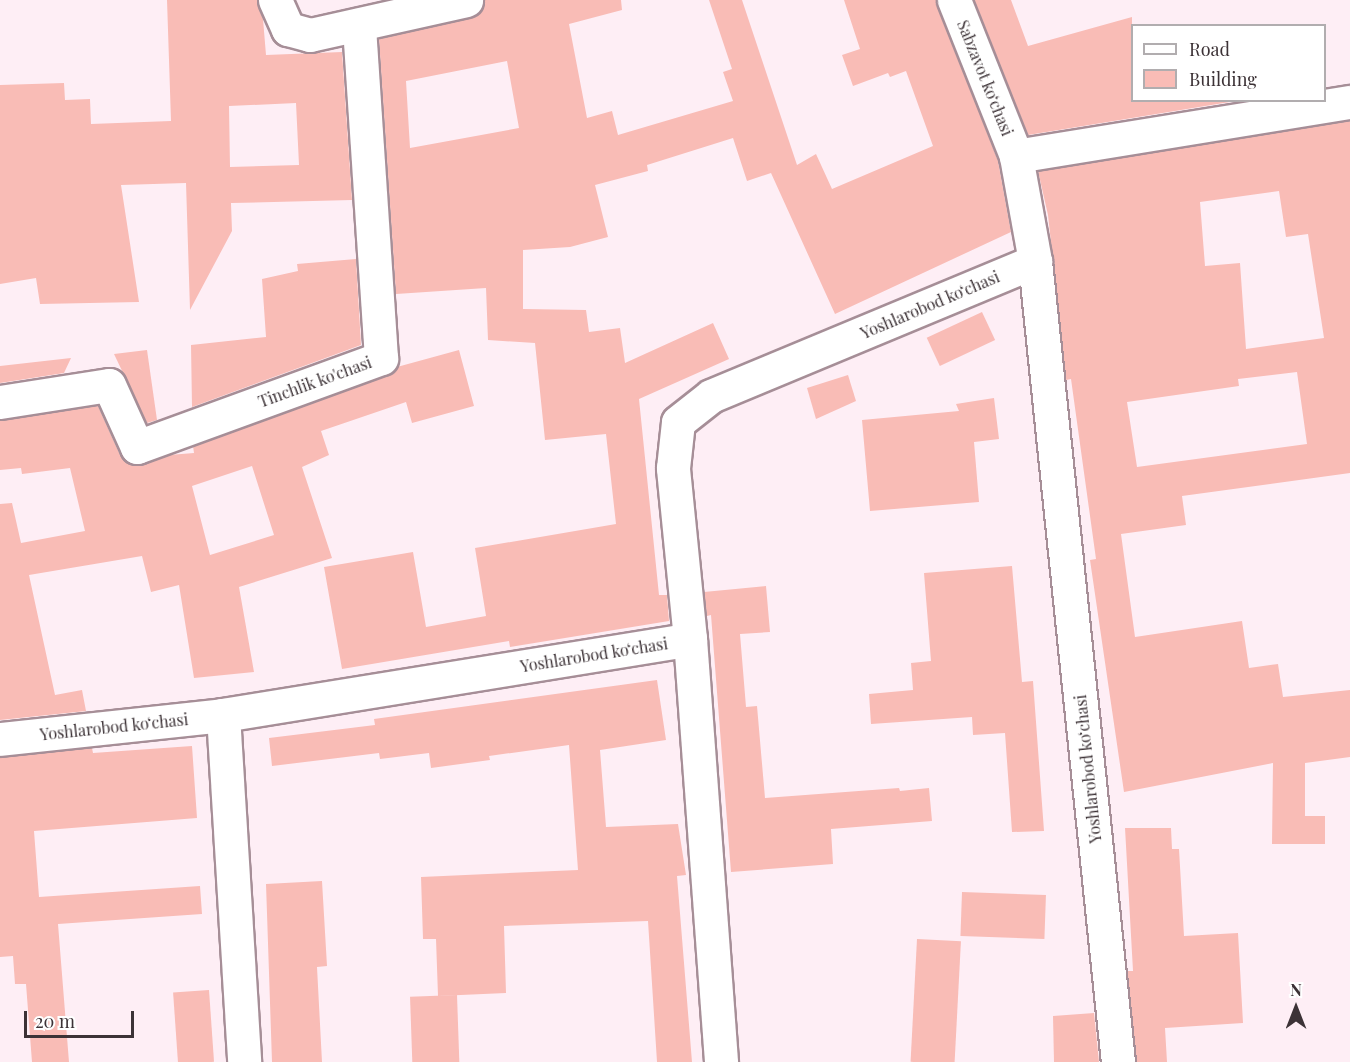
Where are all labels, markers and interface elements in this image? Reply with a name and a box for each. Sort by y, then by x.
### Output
street label: Sabzavot koʻchasi [953,17,1017,139]
legend [1131,24,1326,102]
text: Road [1189,37,1230,61]
text: Building [1189,67,1257,91]
street label: Yoshlarobod koʻchasi [857,267,1003,343]
street label: Tinchlik ko'chasi [255,352,375,412]
street label: Yoshlarobod koʻchasi [519,634,669,676]
street label: Yoshlarobod koʻchasi [1071,694,1105,844]
street label: Yoshlarobod koʻchasi [39,710,189,744]
north arrow [1266,978,1326,1038]
text: N [1290,979,1302,1000]
scale bar [27,999,136,1037]
text: 20 m [35,1009,75,1033]

